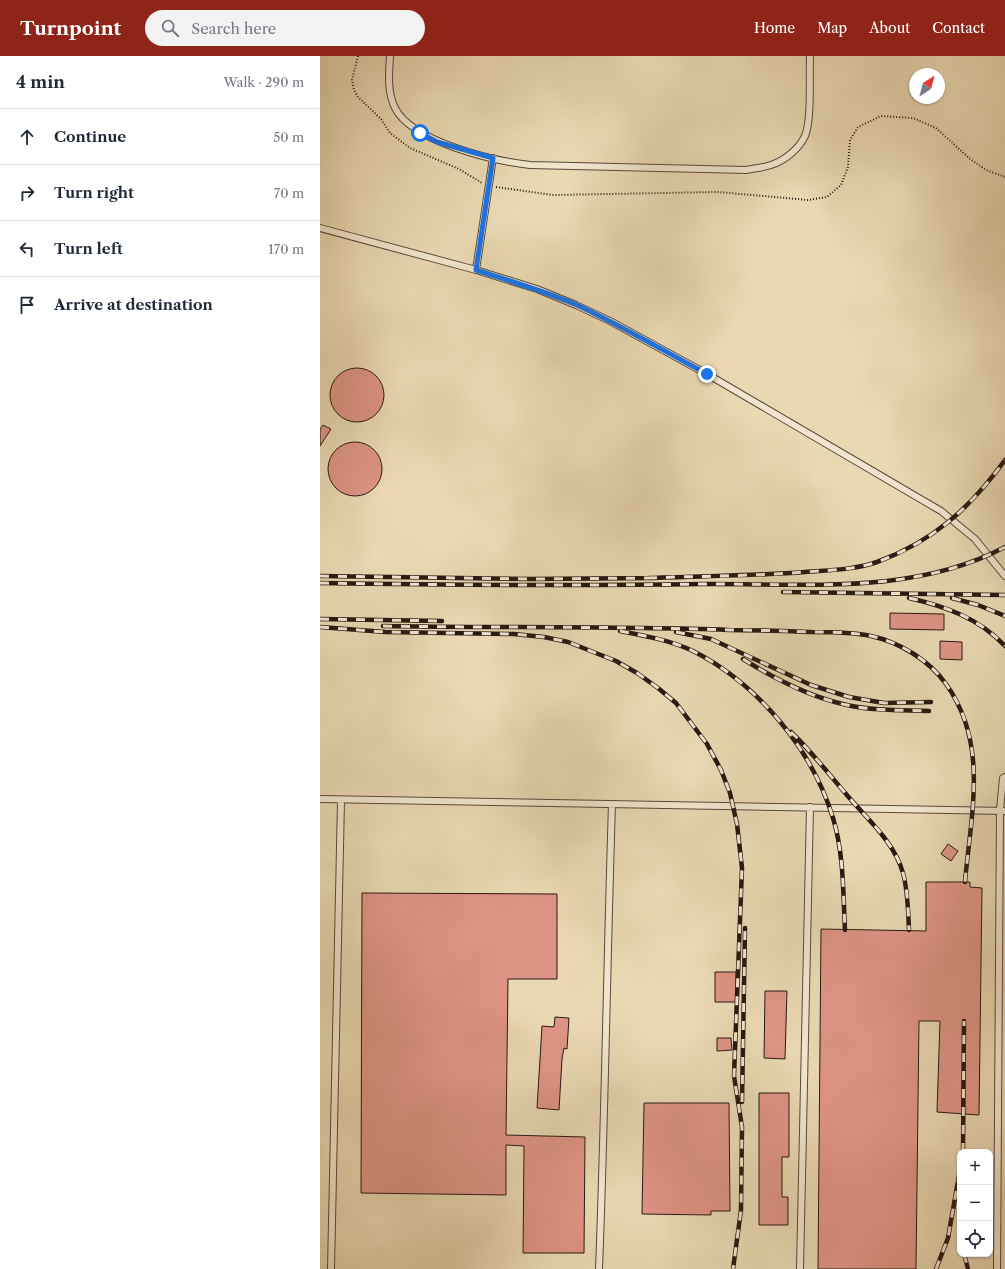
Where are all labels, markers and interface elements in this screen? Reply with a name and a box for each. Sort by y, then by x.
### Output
search box [145,10,425,46]
text: Turnpoint [20,17,121,40]
icon: search [159,17,181,39]
text: Search here [191,19,276,38]
text: Home [754,19,795,37]
text: Map [817,19,847,37]
text: About [869,19,910,37]
text: Contact [932,19,985,37]
north arrow [909,68,945,104]
text: 4 min [16,72,65,92]
text: Walk · 290 m [223,74,304,90]
route start [411,124,429,142]
icon: ahead [16,126,38,148]
text: Continue [54,127,126,146]
text: 50 m [273,129,304,145]
icon: right [16,182,38,204]
text: Turn right [54,183,134,202]
text: 70 m [274,185,304,201]
icon: left [16,238,38,260]
text: Turn left [54,239,123,258]
text: 170 m [268,241,304,257]
icon: arrive [16,294,38,316]
text: Arrive at destination [54,295,213,314]
route end [698,365,716,383]
map controls [957,1149,993,1257]
button: + [957,1149,993,1185]
button: − [957,1185,993,1221]
button: locate [957,1221,993,1257]

